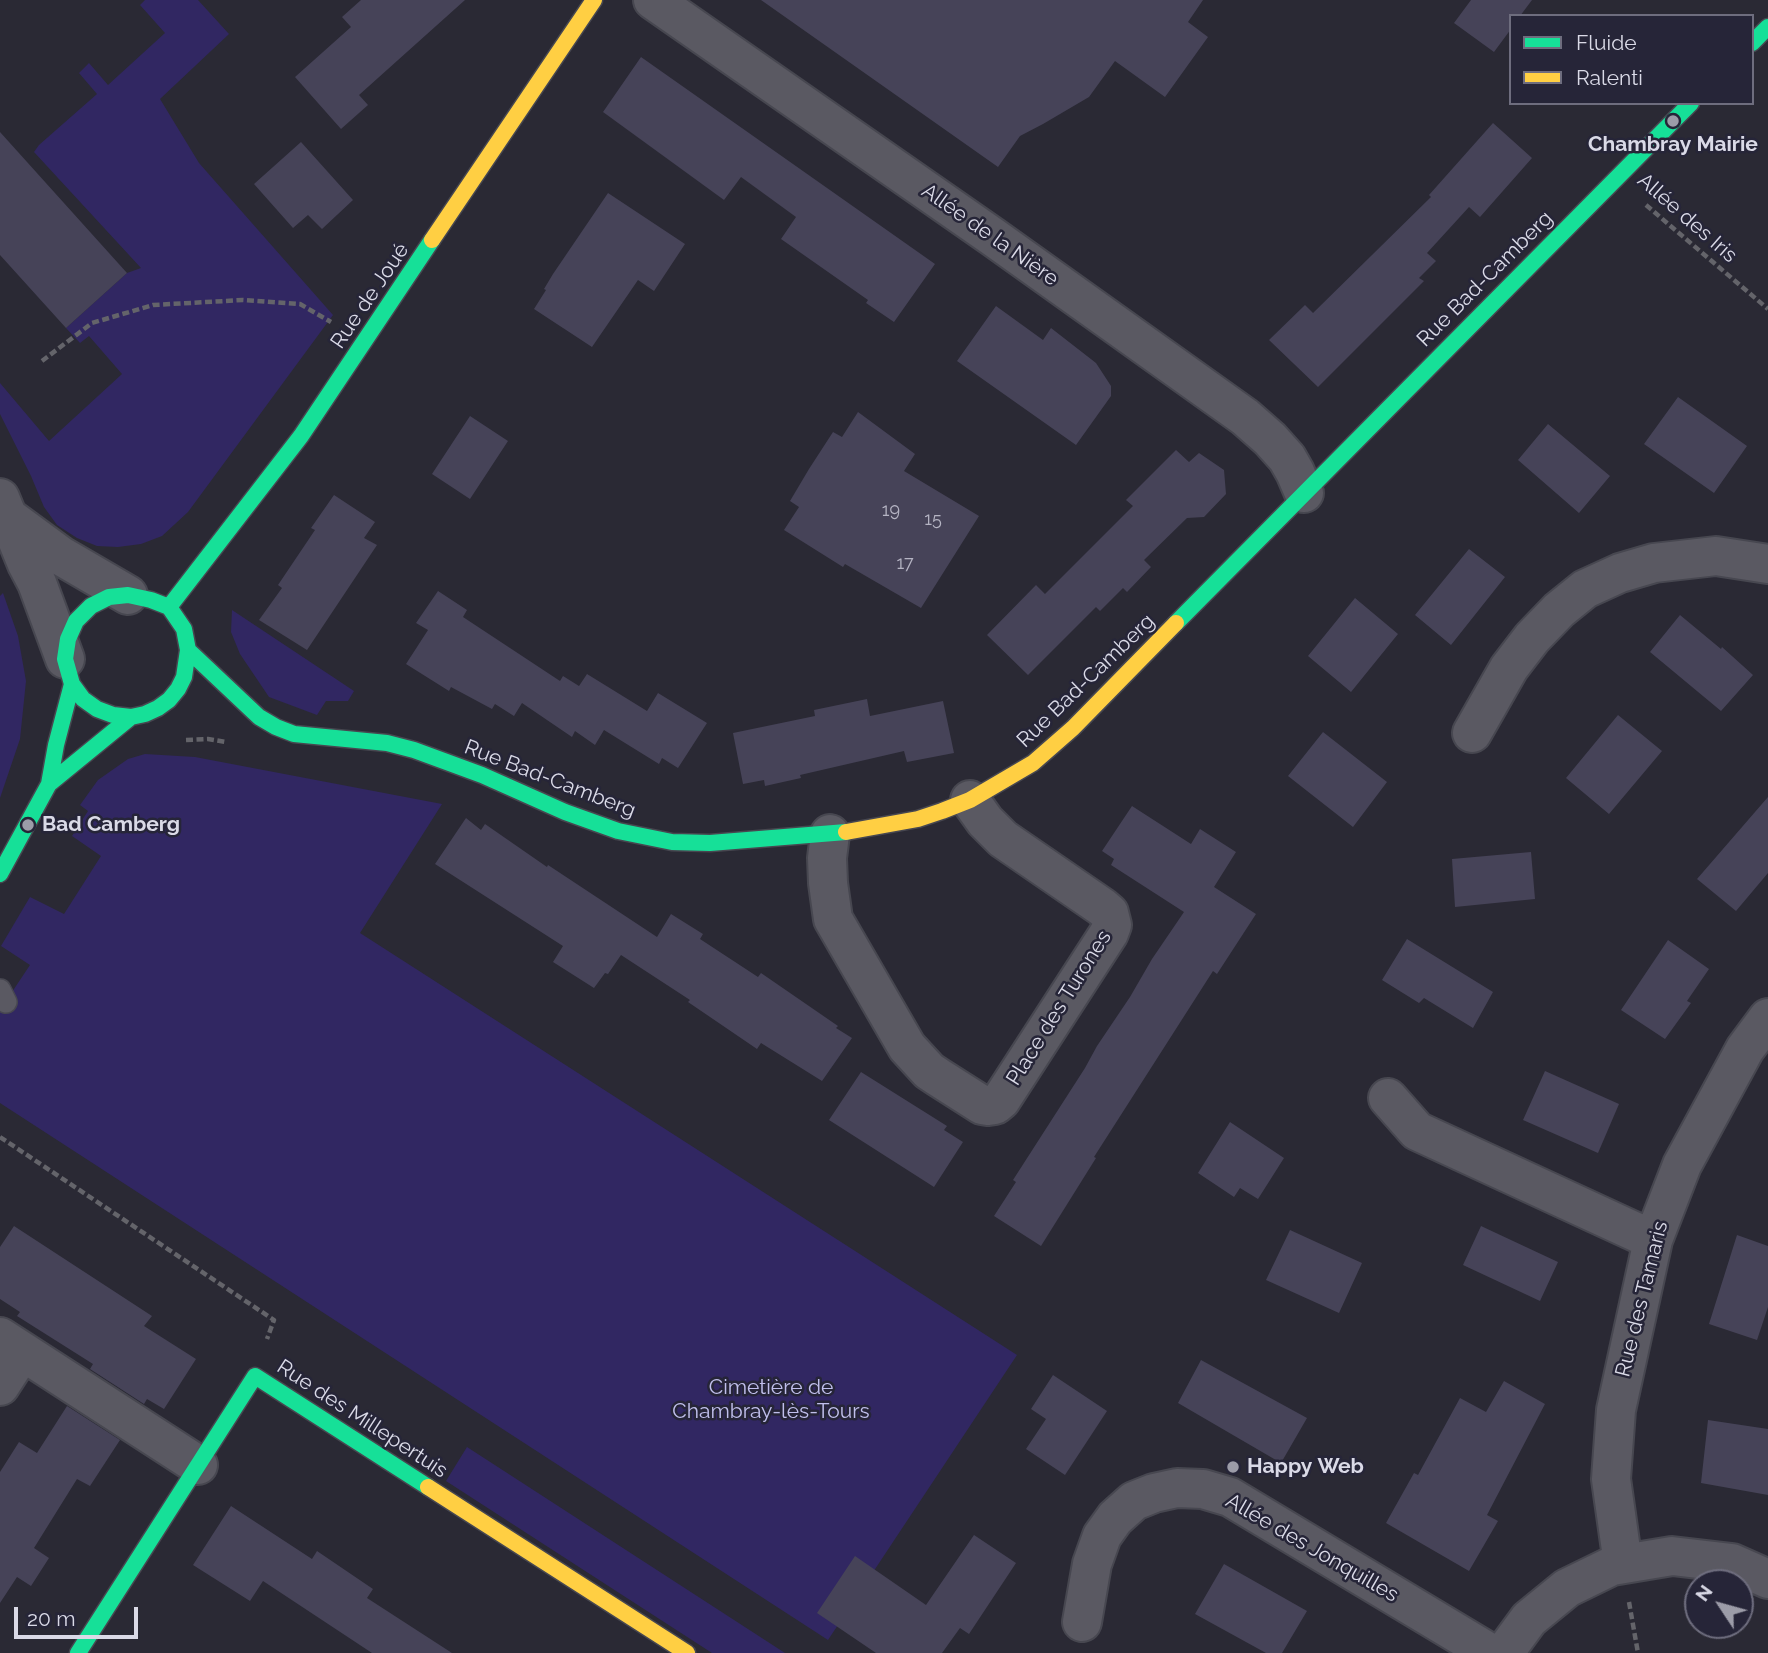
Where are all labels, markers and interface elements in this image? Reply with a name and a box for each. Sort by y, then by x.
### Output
legend [1509,14,1754,105]
text: Fluide [1576,30,1637,55]
text: Ralenti [1576,65,1643,90]
marker: Chambray Mairie [1665,113,1681,129]
place label: Chambray Mairie [1588,132,1758,158]
street label: Allée des Iris [1632,168,1742,268]
street label: Allée de la Nière [917,178,1063,292]
street label: Rue Bad-Camberg [1412,206,1558,352]
street label: Rue de Joué [326,239,414,353]
house number: 19 [882,500,900,522]
house number: 15 [924,509,942,531]
house number: 17 [896,553,914,575]
street label: Rue Bad-Camberg [1012,609,1160,753]
street label: Rue Bad-Camberg [461,735,639,823]
place label: Bad Camberg [42,812,180,838]
marker: Bad Camberg [20,817,36,833]
street label: Place des Turones [1001,926,1117,1090]
street label: Rue des Tamaris [1610,1219,1674,1379]
street label: Rue des Millepertuis [272,1354,452,1484]
park label: Cimetière de Chambray-lès-Tours [672,1375,870,1425]
place label: Happy Web [1247,1454,1364,1480]
marker: Happy Web [1225,1459,1241,1475]
street label: Allée des Jonquilles [1221,1488,1403,1608]
north arrow [1684,1569,1754,1639]
text: N [1690,1581,1717,1605]
scale bar [18,1594,142,1638]
text: 20 m [27,1606,75,1631]

